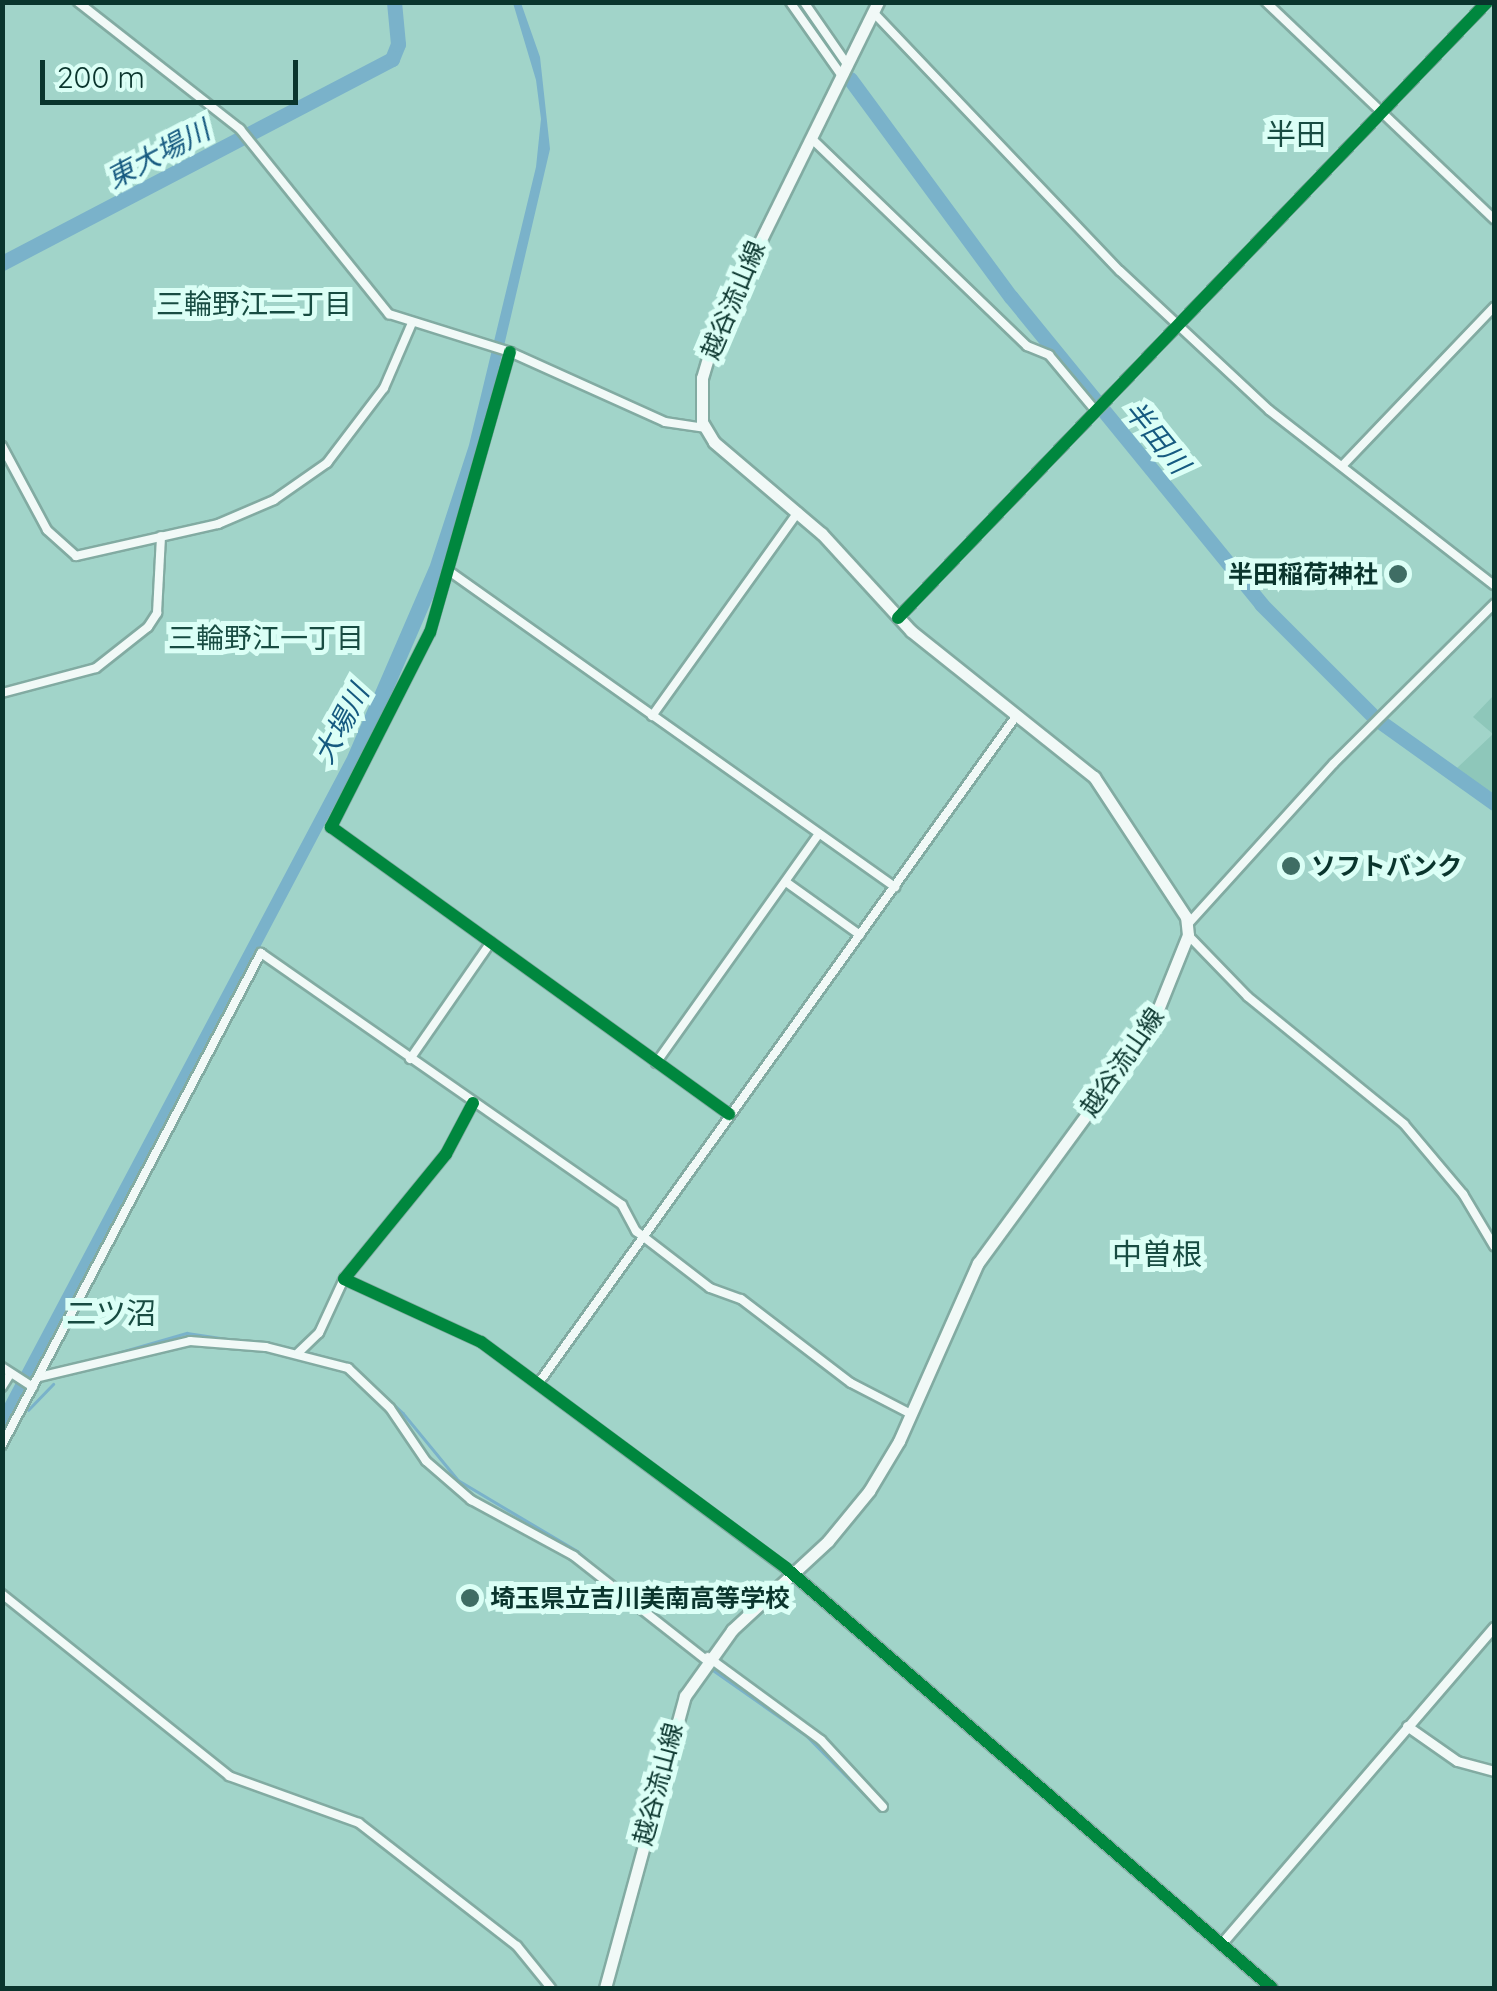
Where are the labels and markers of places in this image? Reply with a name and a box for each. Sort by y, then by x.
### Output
place label: 半田稲荷神社 [1228,559,1378,589]
marker: 半田稲荷神社 [1387,563,1409,585]
place label: ソフトバンク [1311,851,1461,881]
marker: ソフトバンク [1280,855,1302,877]
place label: 埼玉県立吉川美南高等学校 [490,1583,790,1613]
marker: 埼玉県立吉川美南高等学校 [459,1587,481,1609]

